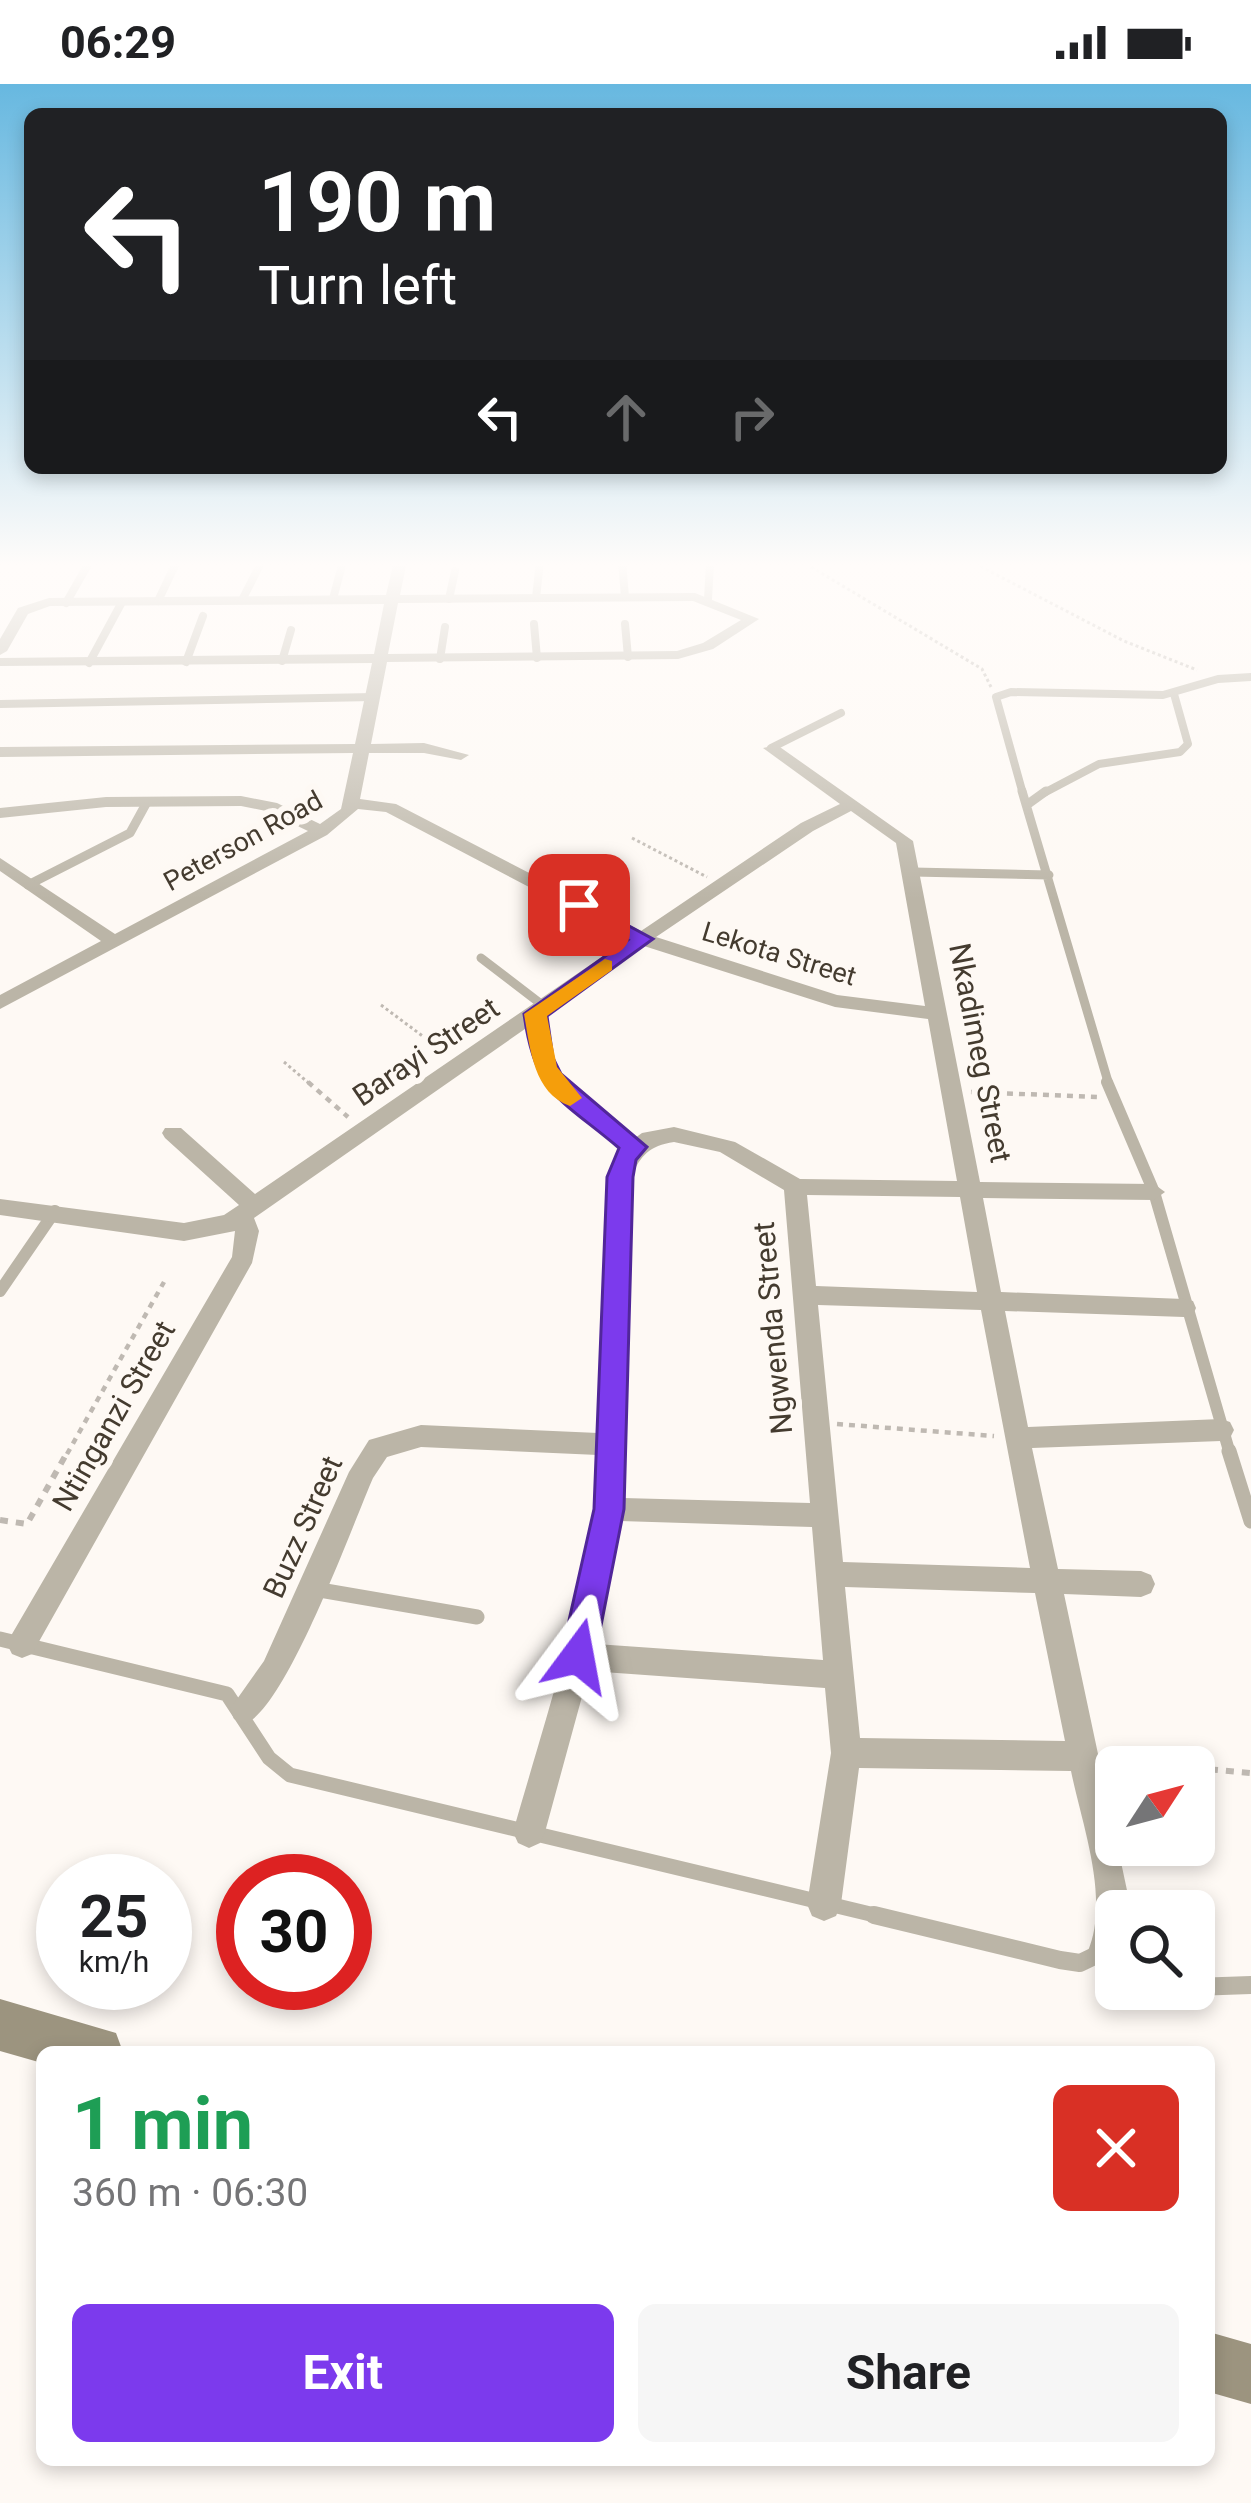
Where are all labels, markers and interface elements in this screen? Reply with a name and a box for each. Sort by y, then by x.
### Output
text: 06:29 [60,16,176,69]
text: 190 m [258,153,496,252]
icon: left [60,156,216,312]
text: Turn left [258,254,457,317]
icon: left [467,384,533,450]
icon: ahead [593,384,659,450]
icon: right [719,384,785,450]
street label: Peterson Road [158,784,328,898]
pin [528,854,630,956]
icon: arrive [546,872,612,938]
street label: Lekota Street [698,915,860,993]
street label: Nkadimeg Street [942,940,1019,1166]
street label: Barayi Street [346,990,505,1113]
street label: Ngwenda Street [746,1220,799,1436]
street label: Ntinganzi Street [45,1315,182,1517]
street label: Buzz Street [256,1450,349,1603]
position arrow [515,1593,641,1719]
north arrow [1095,1746,1215,1866]
map controls [1095,1746,1215,2010]
speed limit sign: 30 [216,1854,372,2010]
text: 25 [80,1881,148,1952]
button: search [1095,1890,1215,2010]
text: km/h [79,1944,149,1979]
text: 1 min [72,2082,253,2167]
button: close [1053,2085,1179,2211]
text: 360 m · 06:30 [72,2170,308,2216]
button: Exit [72,2304,614,2442]
button: Share [638,2304,1179,2442]

